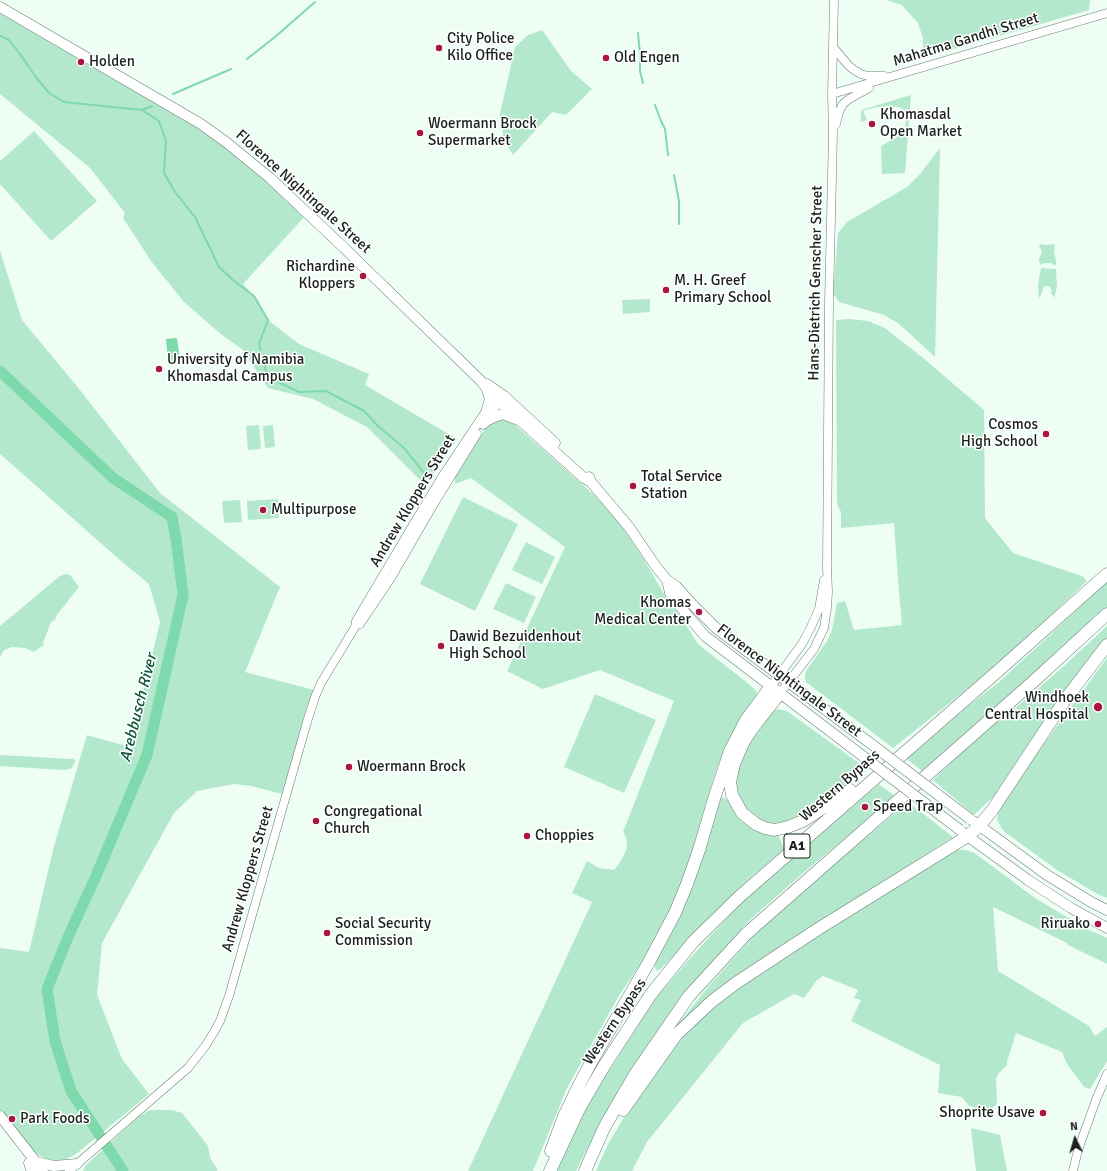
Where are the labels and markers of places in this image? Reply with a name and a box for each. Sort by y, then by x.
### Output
place label: City Police Kilo Office [447,30,514,65]
marker: City Police Kilo Office [434,43,444,53]
place label: Old Engen [614,49,680,67]
place label: Holden [89,53,135,71]
marker: Old Engen [601,53,611,63]
marker: Holden [76,57,86,67]
place label: Khomasdal Open Market [880,106,962,141]
place label: Woermann Brock Supermarket [428,115,537,150]
marker: Khomasdal Open Market [867,119,877,129]
marker: Woermann Brock Supermarket [415,128,425,138]
place label: Richardine Kloppers [286,258,355,293]
marker: Richardine Kloppers [358,271,368,281]
place label: M. H. Greef Primary School [674,272,771,307]
marker: M. H. Greef Primary School [661,285,671,295]
place label: University of Namibia Khomasdal Campus [167,351,304,386]
marker: University of Namibia Khomasdal Campus [154,364,164,374]
place label: Cosmos High School [961,416,1038,451]
marker: Cosmos High School [1041,429,1051,439]
place label: Total Service Station [641,468,722,503]
marker: Total Service Station [628,481,638,491]
place label: Multipurpose [271,501,356,519]
marker: Multipurpose [258,505,268,515]
place label: Khomas Medical Center [594,594,691,629]
marker: Khomas Medical Center [694,607,704,617]
place label: Dawid Bezuidenhout High School [449,628,581,663]
marker: Dawid Bezuidenhout High School [436,641,446,651]
place label: Windhoek Central Hospital [985,689,1089,724]
marker: Windhoek Central Hospital [1092,701,1104,713]
place label: Woermann Brock [357,758,466,776]
marker: Woermann Brock [344,762,354,772]
place label: Speed Trap [873,798,943,816]
marker: Speed Trap [860,802,870,812]
place label: Congregational Church [324,803,422,838]
marker: Congregational Church [311,816,321,826]
place label: Choppies [535,827,594,845]
marker: Choppies [522,831,532,841]
place label: Social Security Commission [335,915,431,950]
place label: Riruako [1041,915,1090,933]
marker: Riruako [1093,919,1103,929]
marker: Social Security Commission [322,928,332,938]
place label: Shoprite Usave [939,1104,1035,1122]
marker: Shoprite Usave [1038,1108,1048,1118]
place label: Park Foods [20,1110,90,1128]
marker: Park Foods [7,1114,17,1124]

